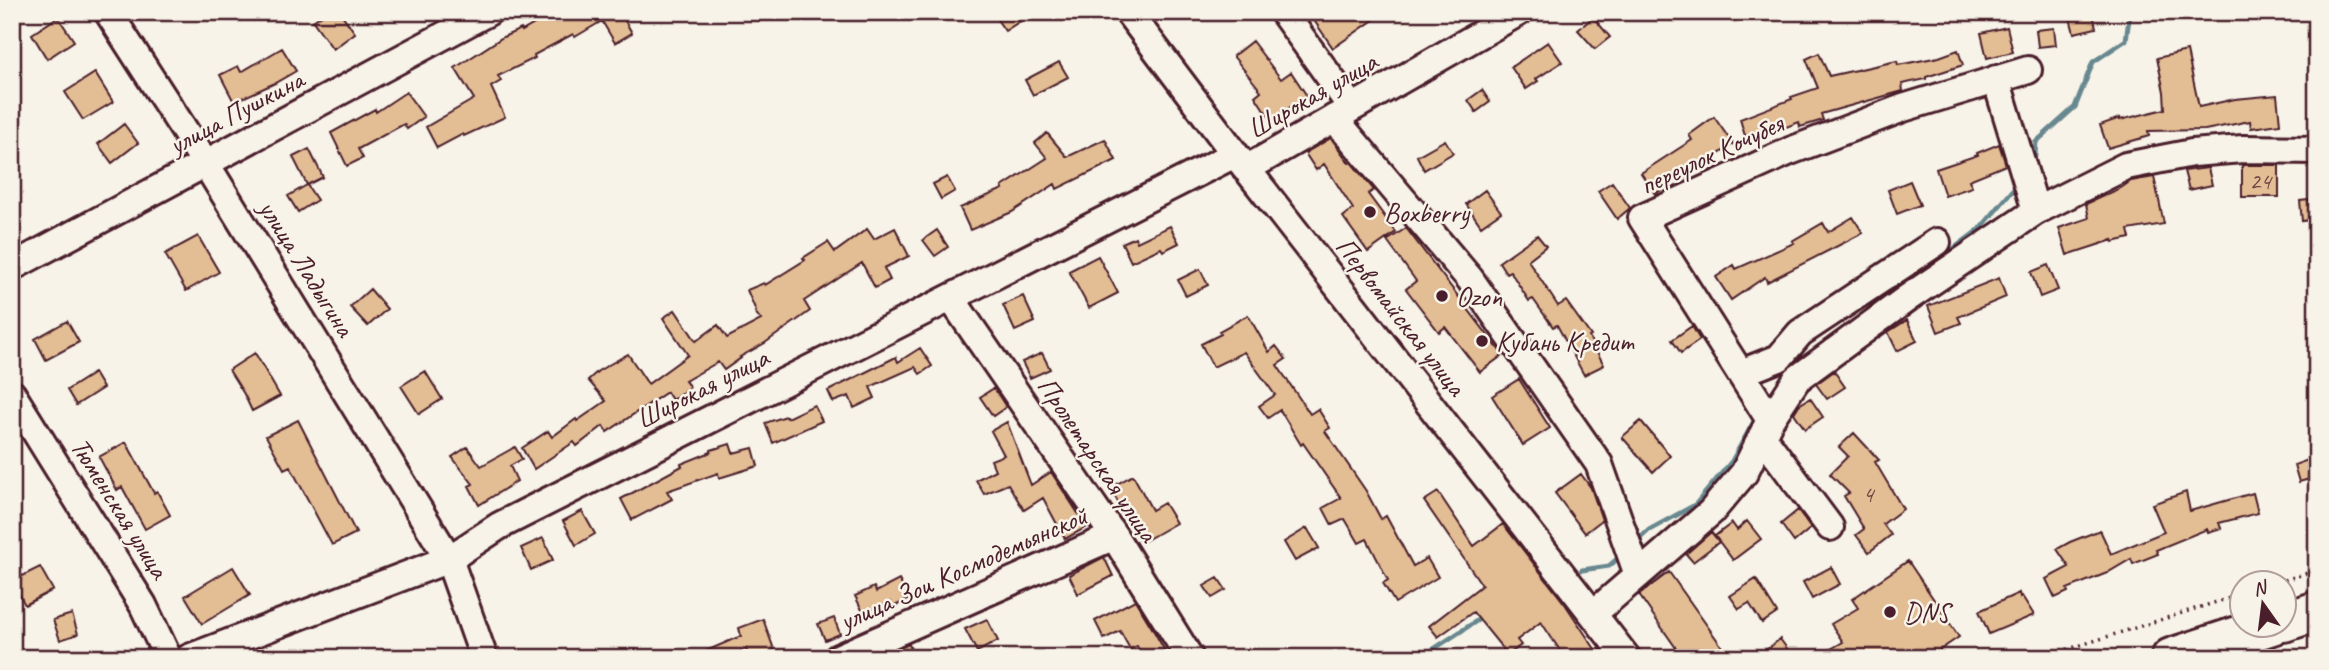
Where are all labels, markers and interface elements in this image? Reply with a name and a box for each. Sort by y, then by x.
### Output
street label: Широкая улица [1241,43,1385,146]
street label: улица Пушкина [161,61,312,163]
street label: переулок Кочубея [1634,105,1790,202]
house number: 24 [2249,166,2273,196]
street label: улица Ладыгина [250,192,364,344]
place label: Boxberry [1384,195,1471,230]
marker: Boxberry [1362,204,1378,220]
street label: Первомайская улица [1328,230,1475,404]
place label: Ozon [1456,279,1502,314]
marker: Ozon [1434,288,1450,304]
place label: Кубань Кредит [1496,324,1635,359]
marker: Кубань Кредит [1474,333,1490,349]
street label: Широкая улица [630,339,776,436]
street label: Пролетарская улица [1030,370,1167,550]
street label: Тюменская улица [63,431,178,586]
house number: 4 [1863,479,1876,509]
street label: улица Зои Космодемьянской [832,497,1094,639]
north arrow [2228,568,2298,638]
text: N [2251,575,2271,602]
place label: DNS [1904,595,1954,630]
marker: DNS [1882,604,1898,620]

